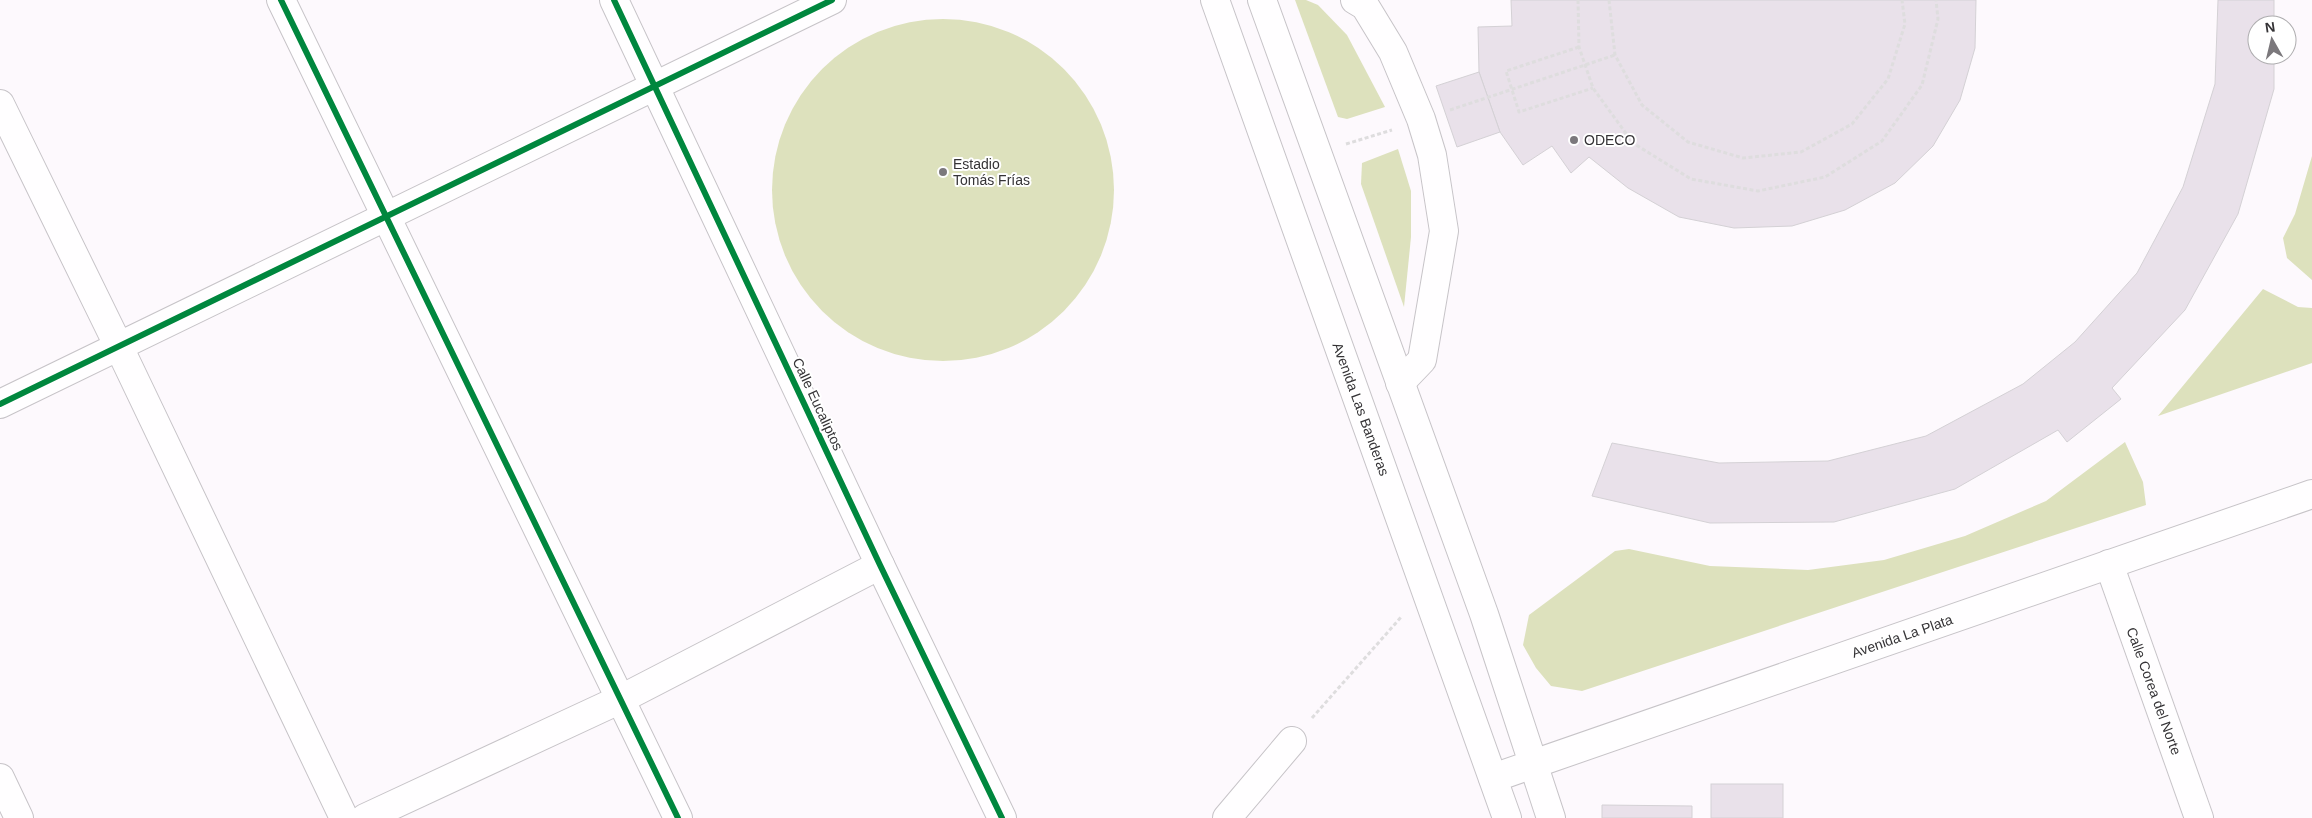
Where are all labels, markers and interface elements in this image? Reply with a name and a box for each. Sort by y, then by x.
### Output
north arrow [2247,15,2297,65]
text: N [2264,18,2276,36]
place label: ODECO [1584,132,1635,148]
marker: ODECO [1568,134,1580,146]
place label: Estadio Tomás Frías [953,156,1030,188]
marker: Estadio Tomás Frías [937,166,949,178]
street label: Avenida Las Banderas [1329,340,1393,478]
street label: Calle Eucaliptos [790,355,846,453]
street label: Avenida La Plata [1849,611,1955,661]
street label: Calle Corea del Norte [2123,625,2185,757]

